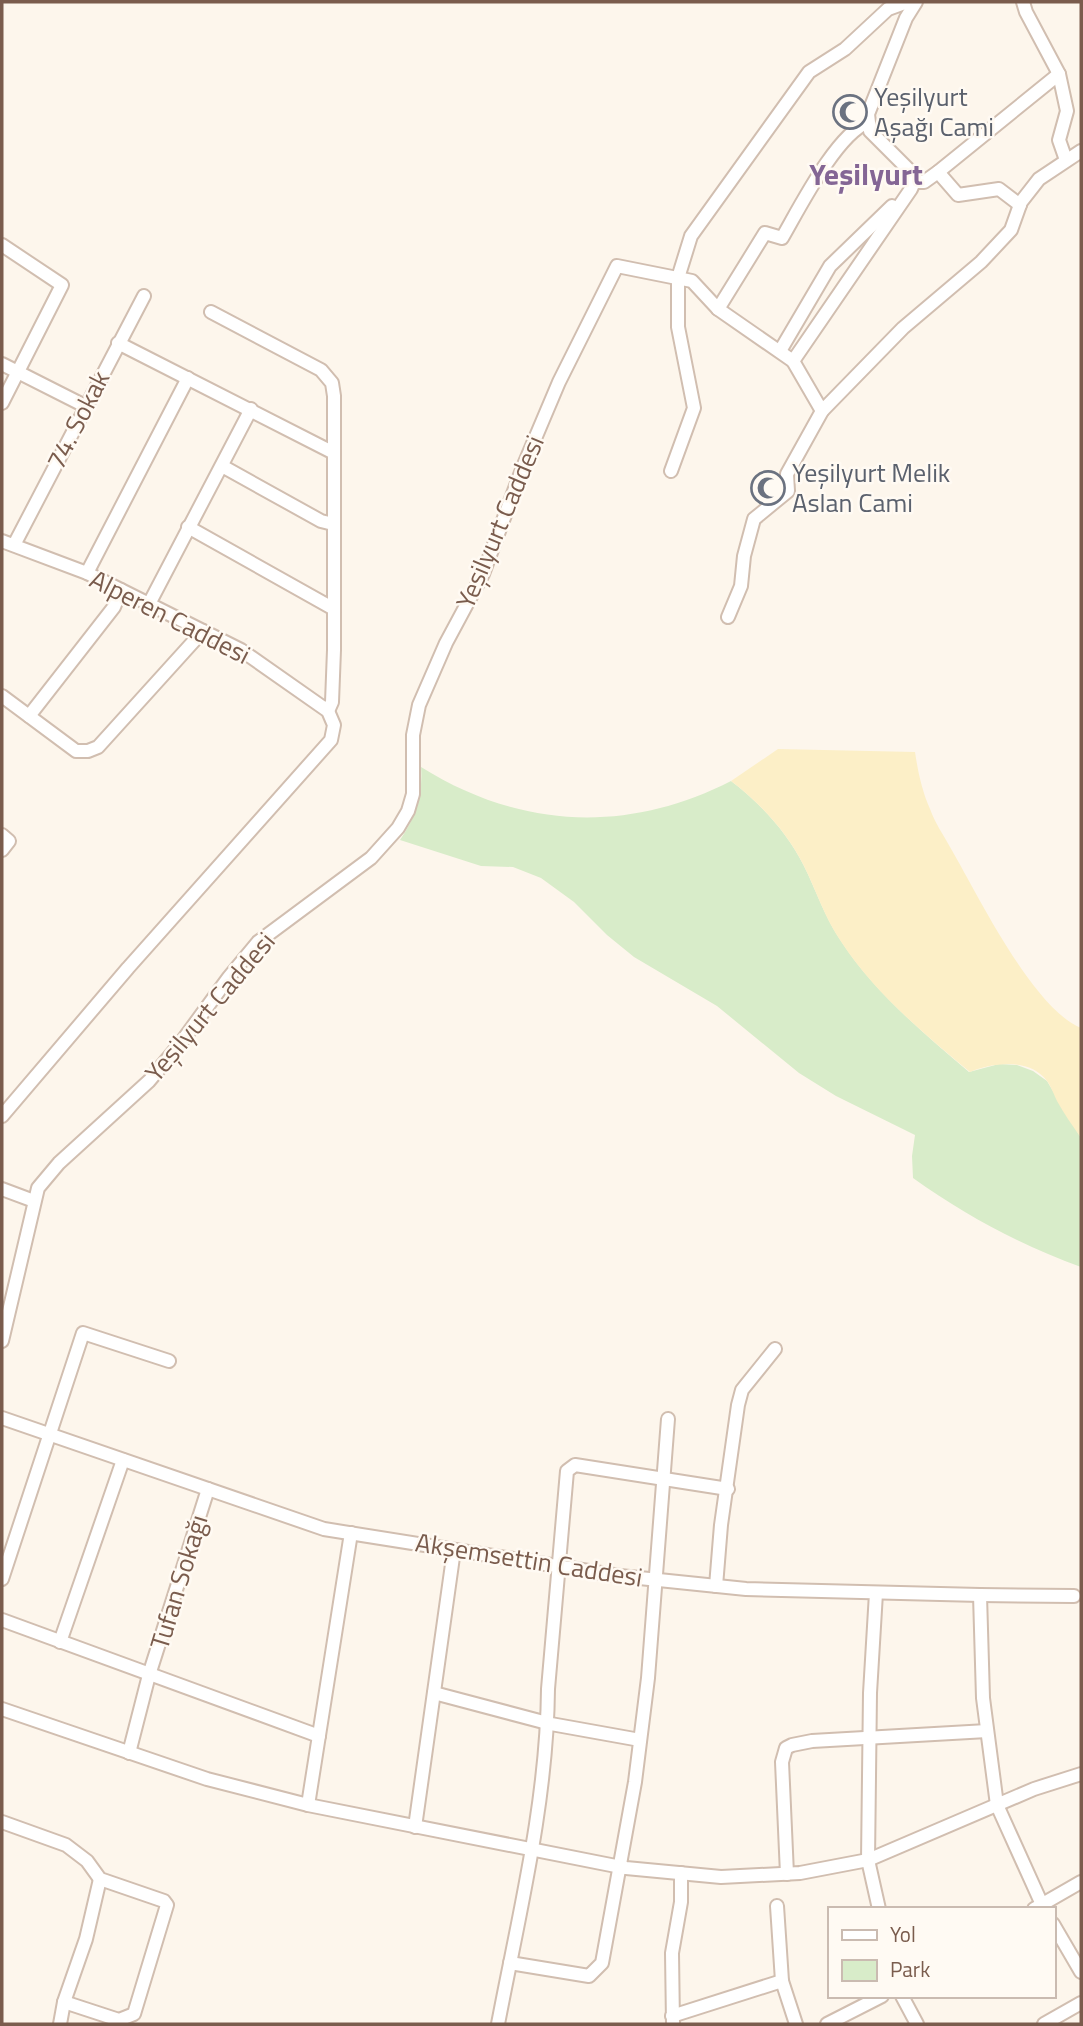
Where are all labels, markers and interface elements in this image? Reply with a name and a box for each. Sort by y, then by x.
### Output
place label: Yeşilyurt Aşağı Cami [874,77,994,146]
mosque icon: Yeşilyurt Aşağı Cami [831,93,869,131]
district label: Yeşilyurt [809,151,923,197]
street label: 74. Sokak [36,364,119,476]
street label: Yeşilyurt Caddesi [445,429,554,615]
place label: Yeşilyurt Melik Aslan Cami [792,453,950,522]
mosque icon: Yeşilyurt Melik Aslan Cami [749,469,787,507]
street label: Alperen Caddesi [83,559,257,674]
street label: Yeşilyurt Caddesi [135,923,284,1090]
street label: Tufan Sokağı [140,1510,217,1654]
street label: Akşemsettin Caddesi [413,1522,645,1597]
legend [828,1907,1055,1998]
text: Yol [890,1918,916,1950]
text: Park [890,1953,930,1985]

